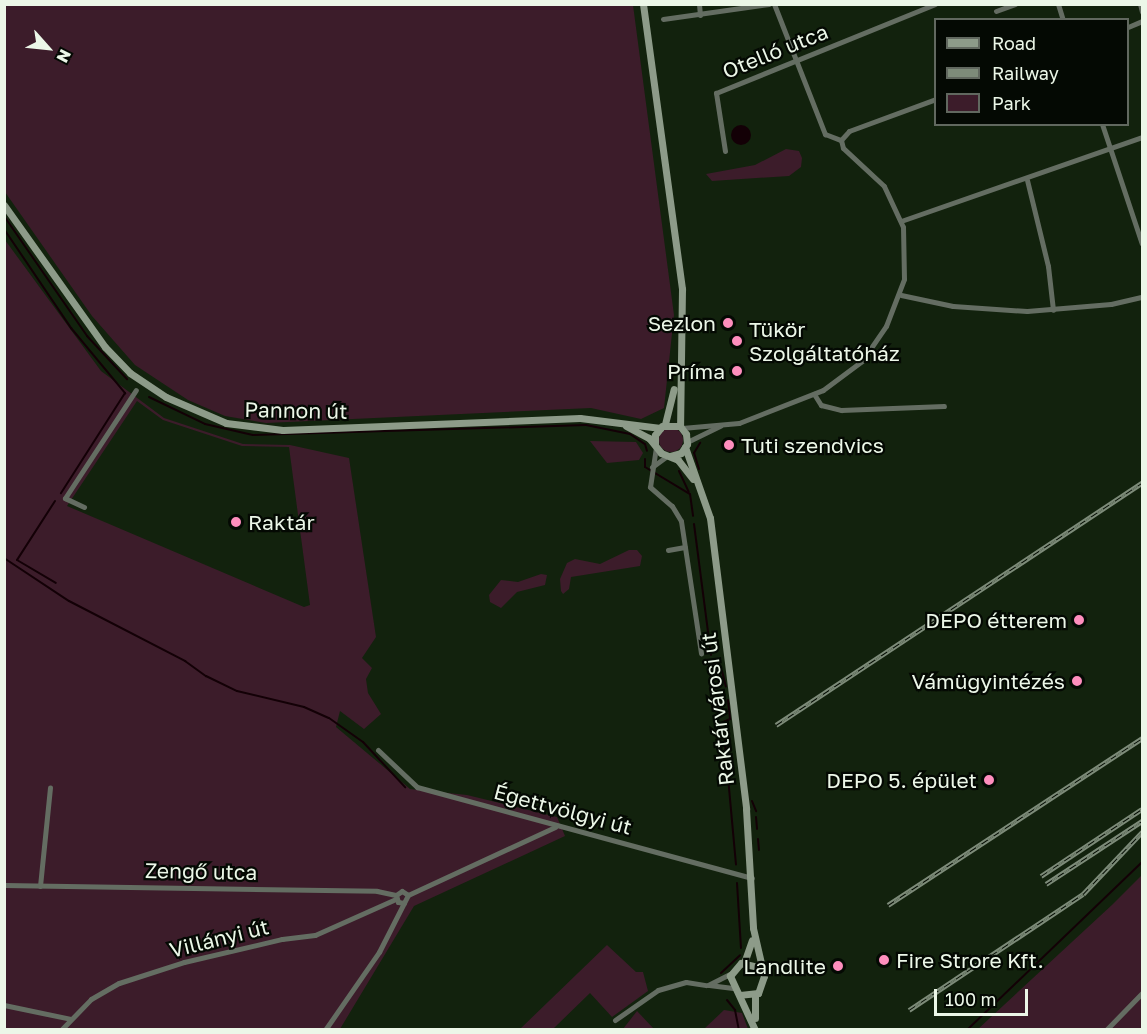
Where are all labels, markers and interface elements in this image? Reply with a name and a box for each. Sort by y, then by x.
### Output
north arrow [18,18,78,78]
street label: Otelló utca [719,18,831,84]
legend [934,18,1129,126]
text: Road [992,32,1036,54]
text: N [52,46,76,66]
text: Railway [992,62,1059,84]
text: Park [992,92,1031,114]
place label: Sezlon [648,310,716,336]
marker: Sezlon [721,316,735,330]
place label: Tükör Szolgáltatóház [749,316,900,366]
marker: Tükör Szolgáltatóház [730,334,744,348]
place label: Príma [667,358,725,384]
marker: Príma [730,364,744,378]
street label: Pannon út [244,397,348,423]
place label: Tuti szendvics [741,432,884,458]
marker: Tuti szendvics [722,438,736,452]
place label: Raktár [248,509,315,535]
marker: Raktár [229,515,243,529]
place label: DEPO étterem [925,607,1067,633]
marker: DEPO étterem [1072,613,1086,627]
street label: Raktárvárosi út [695,631,739,787]
place label: Vámügyintézés [911,668,1065,694]
marker: Vámügyintézés [1070,674,1084,688]
place label: DEPO 5. épület [826,767,977,793]
marker: DEPO 5. épület [982,773,996,787]
street label: Égettvölgyi út [491,778,635,840]
street label: Zengő utca [145,857,257,885]
street label: Villányi út [167,914,271,962]
place label: Fire Strore Kft. [896,947,1044,973]
place label: Landlite [743,953,826,979]
marker: Fire Strore Kft. [877,953,891,967]
marker: Landlite [831,959,845,973]
scale bar [937,977,1032,1015]
text: 100 m [945,988,996,1010]

